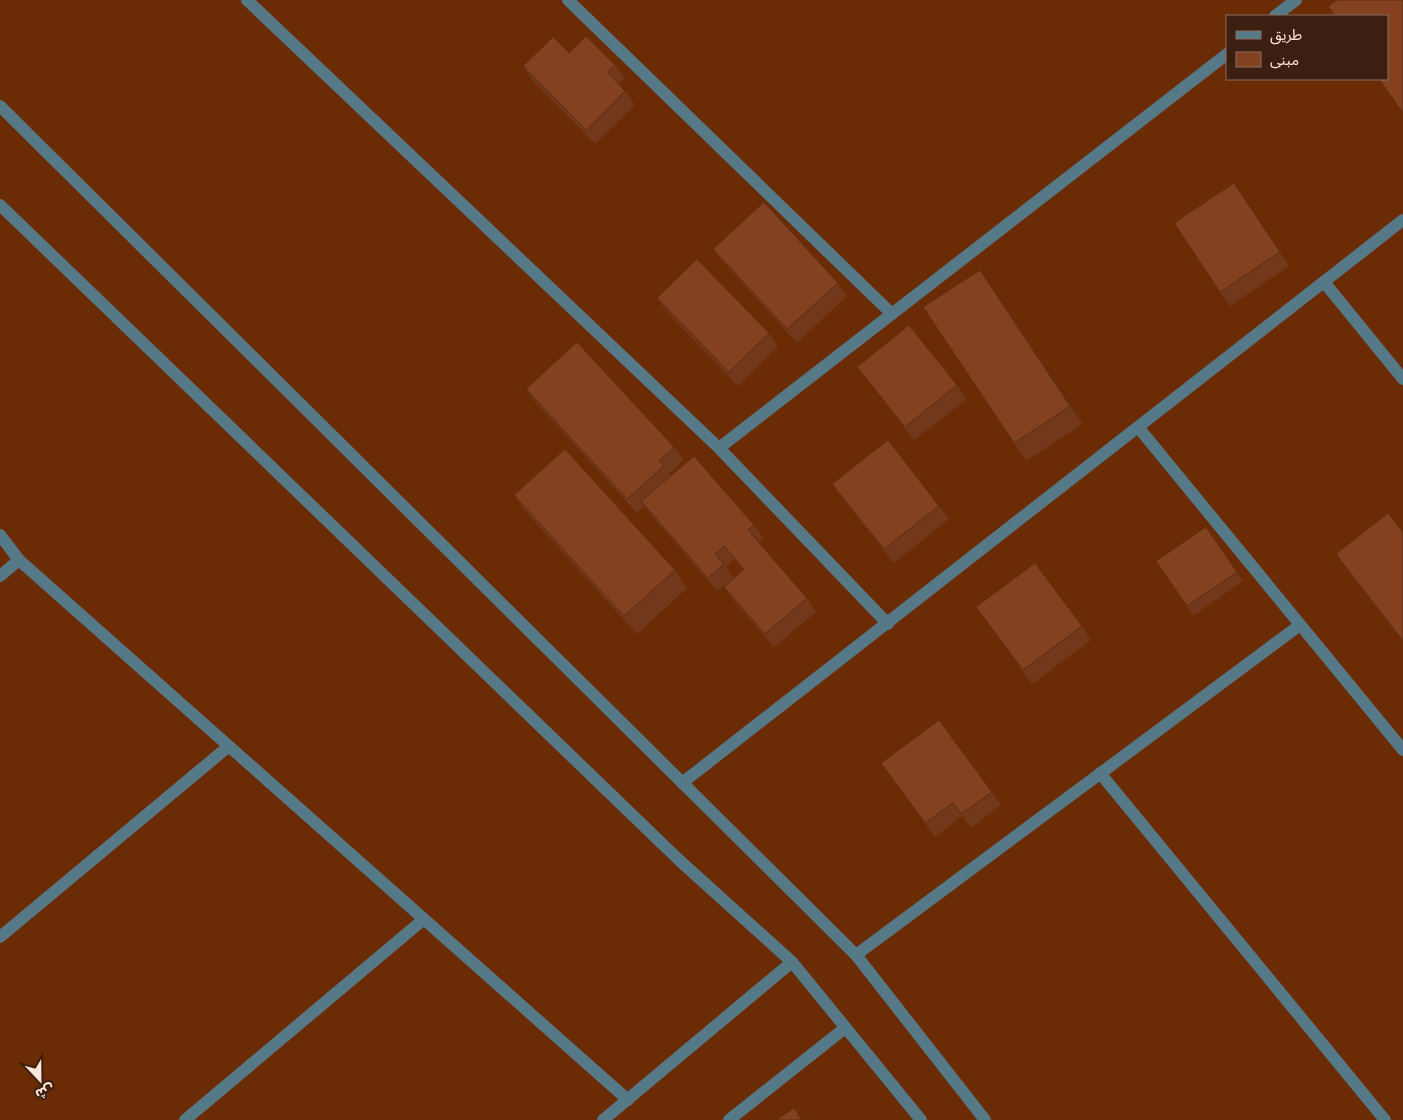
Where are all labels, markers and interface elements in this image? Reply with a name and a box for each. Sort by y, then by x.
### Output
legend [1226,15,1388,80]
text: طريق [1270,25,1302,45]
text: مبنى [1270,50,1299,69]
north arrow [15,1055,65,1105]
text: ش [33,1080,57,1104]

